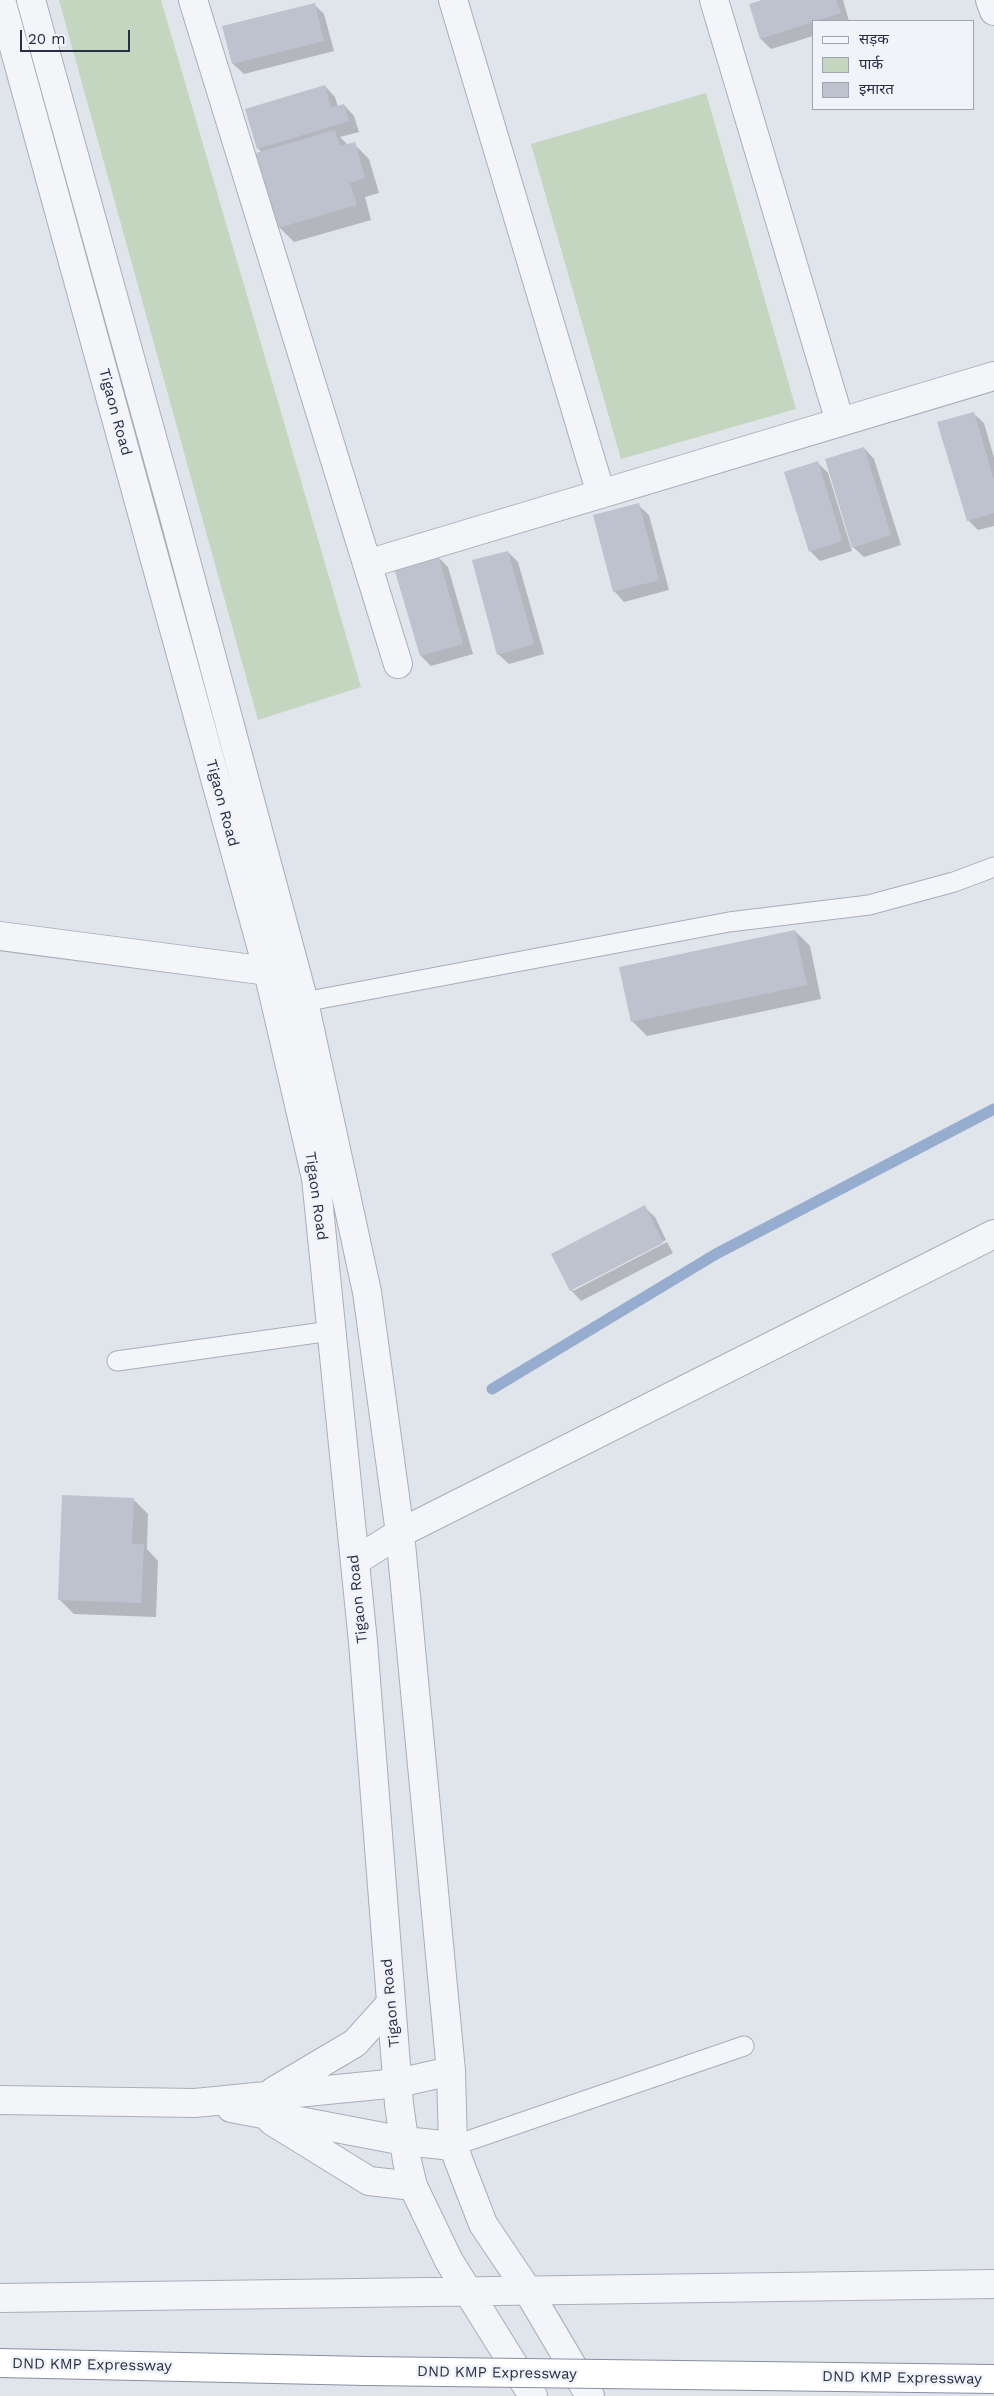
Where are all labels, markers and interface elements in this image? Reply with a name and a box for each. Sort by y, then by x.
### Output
scale bar [22,20,132,52]
legend [812,20,974,110]
text: 20 m [28,30,66,48]
text: सड़क [859,30,889,48]
text: पार्क [859,55,883,73]
text: इमारत [859,80,894,98]
street label: Tigaon Road [95,367,135,457]
street label: Tigaon Road [202,758,242,848]
street label: Tigaon Road [301,1151,331,1241]
street label: Tigaon Road [344,1554,372,1644]
street label: Tigaon Road [378,1958,404,2048]
street label: DND KMP Expressway [12,2355,172,2375]
street label: DND KMP Expressway [417,2363,577,2383]
street label: DND KMP Expressway [822,2368,982,2388]

